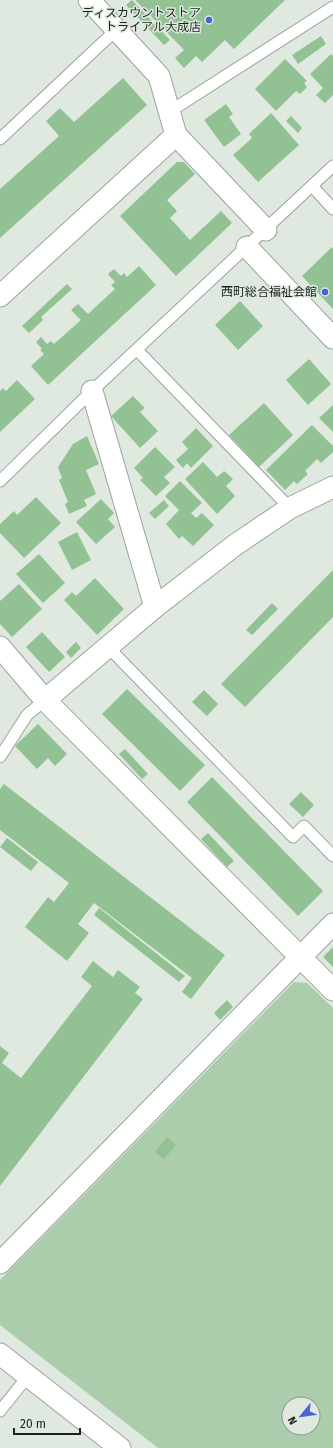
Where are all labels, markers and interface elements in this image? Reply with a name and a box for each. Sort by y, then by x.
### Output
place label: ディスカウントストア トライアル大成店 [82,6,201,34]
marker: ディスカウントストア トライアル大成店 [204,15,214,25]
place label: 西町総合福祉会館 [221,285,317,299]
marker: 西町総合福祉会館 [320,287,330,297]
north arrow [281,1396,321,1436]
scale bar [14,1410,80,1436]
text: N [285,1414,300,1427]
text: 20 m [20,1417,46,1431]

